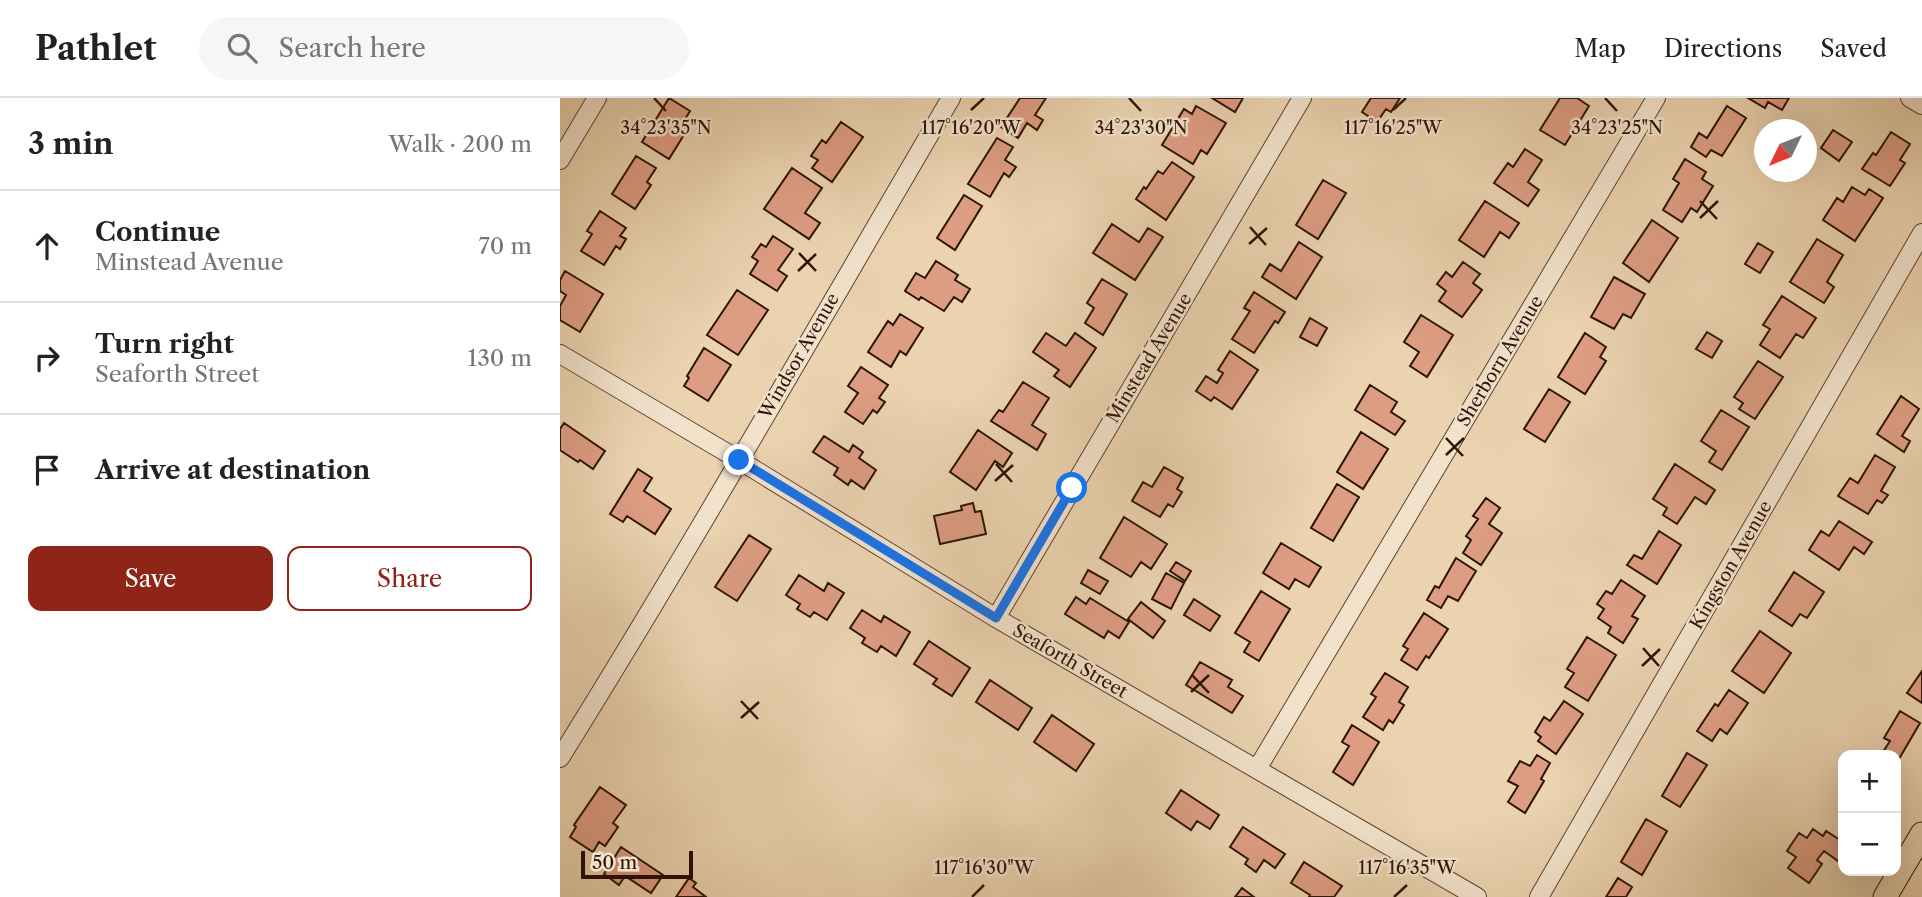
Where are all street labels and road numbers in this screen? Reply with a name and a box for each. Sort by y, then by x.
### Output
street label: Windsor Avenue [754,289,844,424]
street label: Minstead Avenue [1102,289,1196,427]
street label: Sherborn Avenue [1452,292,1548,430]
street label: Kingston Avenue [1685,497,1777,633]
street label: Seaforth Street [1009,619,1132,703]

